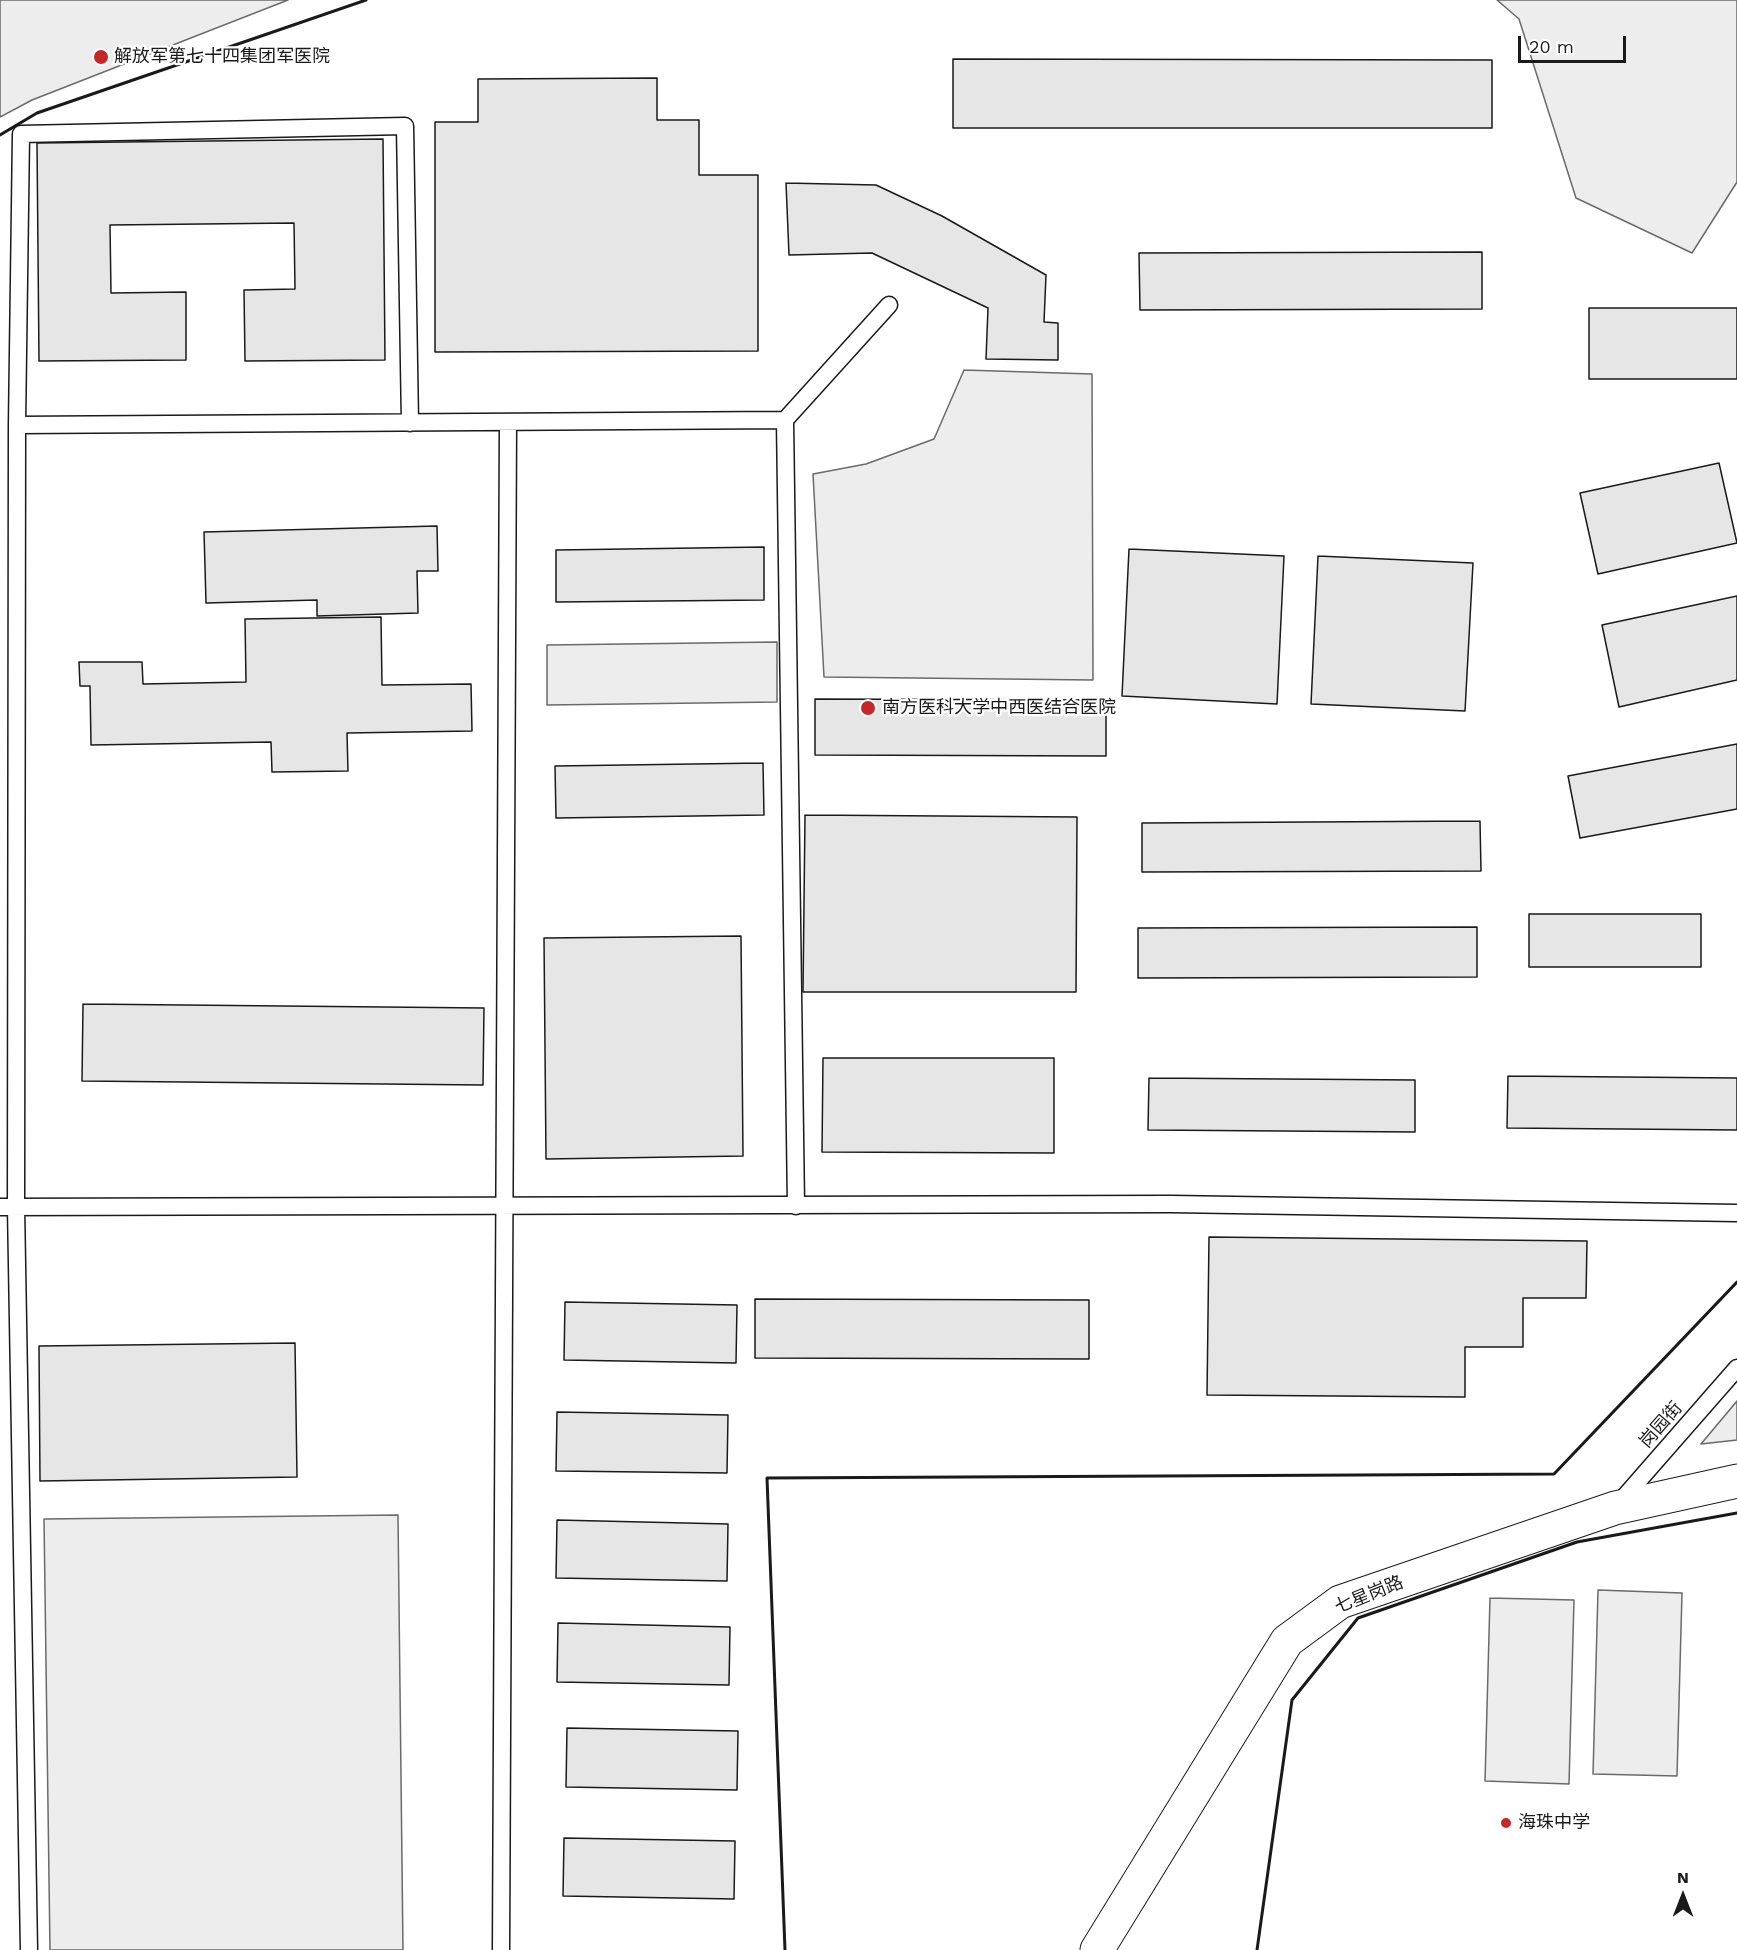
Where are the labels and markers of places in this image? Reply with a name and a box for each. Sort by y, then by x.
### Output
place label: 解放军第七十四集团军医院 [114,46,330,68]
marker: 解放军第七十四集团军医院 [92,48,110,66]
place label: 南方医科大学中西医结合医院 [882,697,1116,719]
marker: 南方医科大学中西医结合医院 [859,699,877,717]
place label: 海珠中学 [1518,1812,1590,1834]
marker: 海珠中学 [1499,1816,1513,1830]

